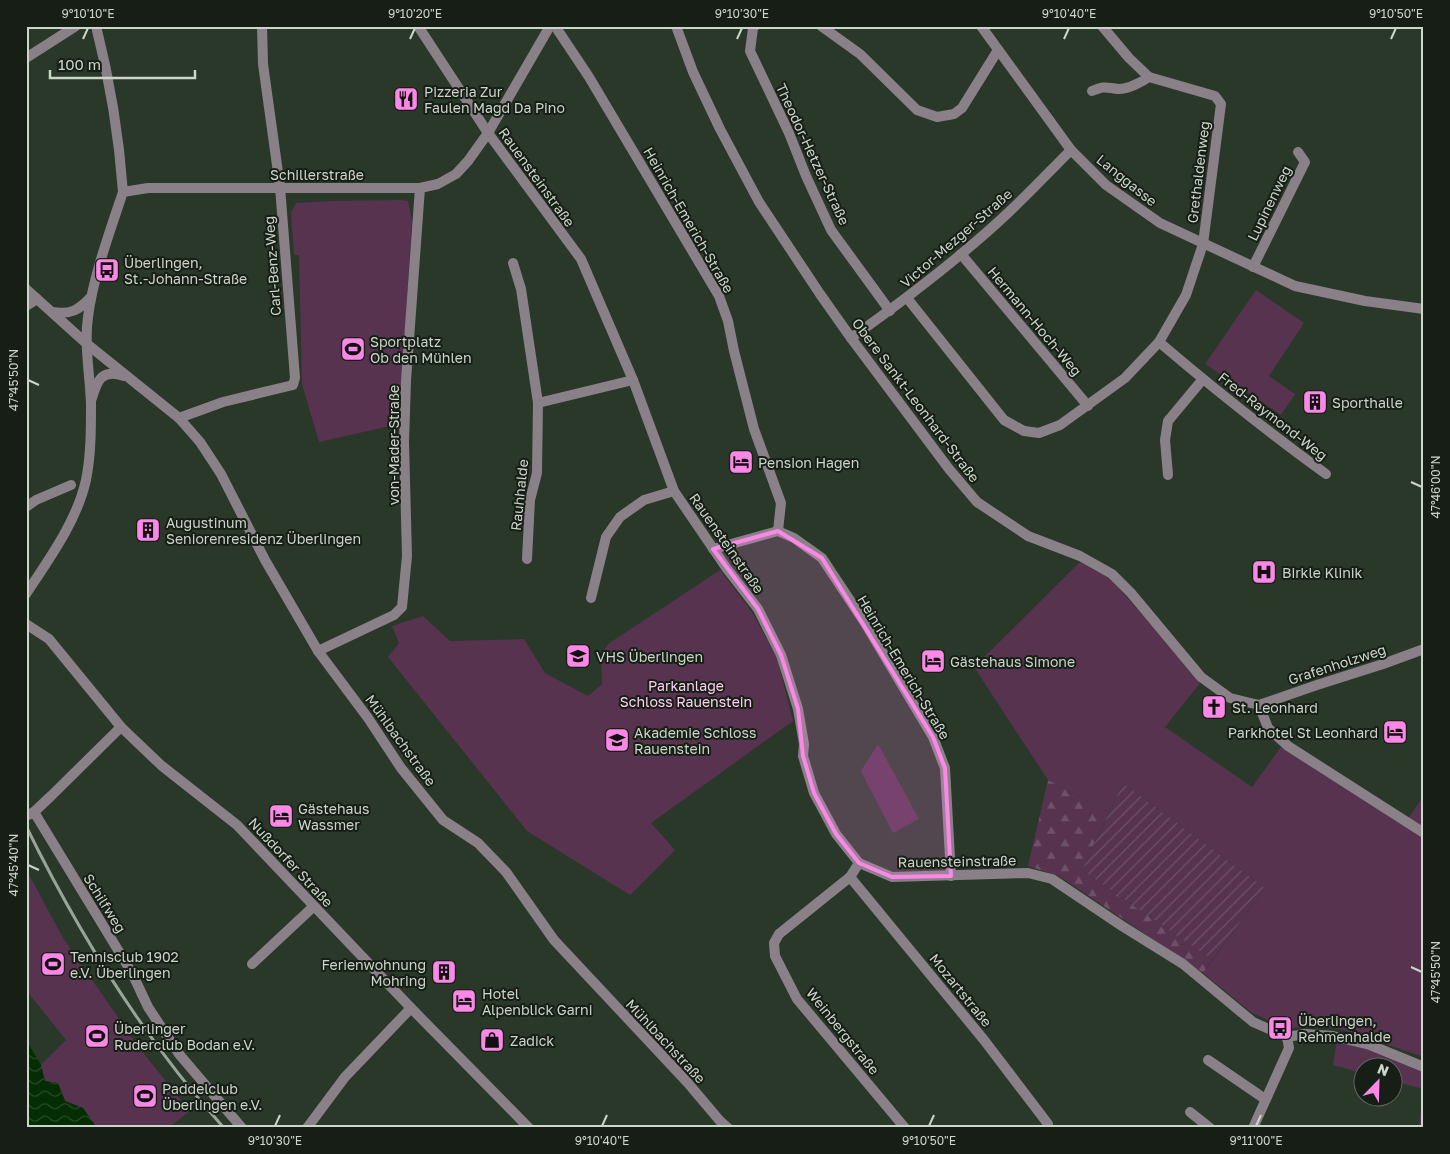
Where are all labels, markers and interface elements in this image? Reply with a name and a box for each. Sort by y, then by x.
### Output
text: 9°10'10"E [61,6,115,21]
text: 9°10'20"E [388,6,442,21]
text: 9°10'30"E [715,6,769,21]
text: 9°10'40"E [1042,6,1096,21]
text: 9°10'50"E [1369,6,1423,21]
scale bar [50,48,195,80]
text: 100 m [58,55,101,73]
street label: Theodor-Hetzer-Straße [773,80,853,228]
place label: Pizzeria Zur Faulen Magd Da Pino [424,83,565,116]
restaurant icon: Pizzeria Zur Faulen Magd Da Pino [393,86,419,112]
street label: Grethaldenweg [1183,120,1213,224]
street label: Rauensteinstraße [495,124,579,230]
street label: Heinrich-Emerich-Straße [640,144,738,296]
street label: Langgasse [1093,151,1161,209]
street label: Lupinenweg [1243,163,1295,243]
street label: Schillerstraße [270,166,364,183]
street label: Victor-Mezger-Straße [897,185,1015,291]
street label: Carl-Benz-Weg [260,216,284,316]
place label: Überlingen, St.-Johann-Straße [124,254,247,287]
bus stop icon: Überlingen, St.-Johann-Straße [94,257,120,283]
street label: Hermann-Hoch-Weg [984,263,1086,379]
street label: Obere Sankt-Leonhard-Straße [849,315,983,485]
place label: Sportplatz Ob den Mühlen [370,333,472,366]
sports icon: Sportplatz Ob den Mühlen [340,336,366,362]
text: 47°45'50"N [6,349,21,411]
street label: Fred-Raymond-Weg [1215,368,1331,464]
street label: von-Mader-Straße [385,385,402,505]
building icon: Sporthalle [1302,389,1328,415]
place label: Sporthalle [1332,394,1403,411]
hotel icon: Pension Hagen [728,449,754,475]
place label: Pension Hagen [758,454,859,471]
text: 47°46'00"N [1428,455,1443,519]
street label: Rauhhalde [507,458,531,532]
street label: Rauensteinstraße [686,490,768,596]
place label: Augustinum Seniorenresidenz Überlingen [166,514,361,547]
building icon: Augustinum Seniorenresidenz Überlingen [135,517,161,543]
hospital icon: Birkle Klinik [1251,559,1277,585]
place label: Birkle Klinik [1282,564,1363,581]
street label: Heinrich-Emerich-Straße [854,592,954,742]
street label: Grafenholzweg [1286,640,1388,688]
school or university icon: VHS Überlingen [565,643,591,669]
place label: VHS Überlingen [596,648,703,665]
hotel icon: Gästehaus Simone [920,648,946,674]
place label: Gästehaus Simone [950,653,1075,670]
park label: Parkanlage Schloss Rauenstein [620,677,752,710]
street label: Mühlbachstraße [362,691,440,789]
church icon: St. Leonhard [1201,694,1227,720]
place label: St. Leonhard [1232,699,1318,716]
hotel icon: Parkhotel St Leonhard [1382,719,1408,745]
place label: Akademie Schloss Rauenstein [634,724,756,757]
place label: Parkhotel St Leonhard [1228,724,1378,741]
school or university icon: Akademie Schloss Rauenstein [604,727,630,753]
place label: Gästehaus Wassmer [298,800,369,833]
hotel icon: Gästehaus Wassmer [268,803,294,829]
street label: Nußdorfer Straße [245,814,337,910]
text: 47°45'40"N [6,834,21,896]
street label: Rauensteinstraße [898,851,1016,871]
street label: Schilfweg [80,870,130,936]
text: 47°45'50"N [1428,941,1443,1003]
place label: Tennisclub 1902 e.V. Überlingen [70,948,179,981]
street label: Mozartstraße [926,950,996,1030]
sports icon: Tennisclub 1902 e.V. Überlingen [40,951,66,977]
place label: Ferienwohnung Mohring [321,956,426,989]
building icon: Ferienwohnung Mohring [431,959,457,985]
street label: Weinbergstraße [803,984,883,1078]
place label: Hotel Alpenblick Garni [482,985,592,1018]
hotel icon: Hotel Alpenblick Garni [451,988,477,1014]
street label: Mühlbachstraße [623,995,709,1087]
place label: Überlingen, Rehmenhalde [1298,1012,1391,1045]
bus stop icon: Überlingen, Rehmenhalde [1267,1015,1293,1041]
place label: Überlinger Ruderclub Bodan e.V. [114,1020,255,1053]
sports icon: Überlinger Ruderclub Bodan e.V. [84,1023,110,1049]
shop icon: Zadick [479,1027,505,1053]
place label: Zadick [510,1032,554,1049]
north arrow [1352,1056,1402,1106]
text: N [1375,1060,1391,1079]
place label: Paddelclub Überlingen e.V. [162,1080,263,1113]
sports icon: Paddelclub Überlingen e.V. [132,1083,158,1109]
text: 9°10'30"E [248,1133,302,1148]
text: 9°10'40"E [575,1133,629,1148]
text: 9°10'50"E [902,1133,956,1148]
text: 9°11'00"E [1229,1133,1283,1148]

